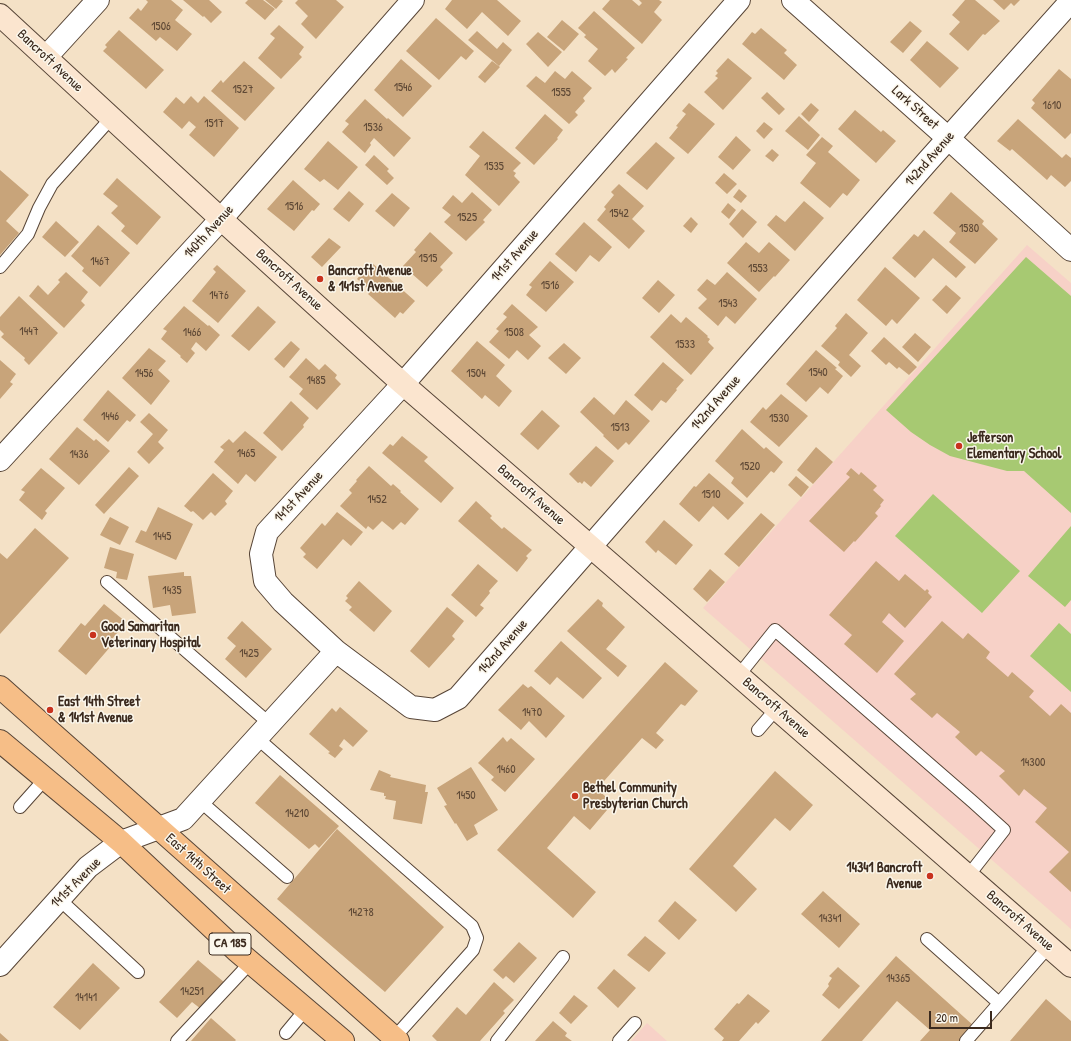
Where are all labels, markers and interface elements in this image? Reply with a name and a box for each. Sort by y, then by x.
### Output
house number: 1506 [151,20,171,34]
street label: Bancroft Avenue [14,26,86,96]
house number: 1546 [394,81,412,95]
street label: Lark Street [888,82,942,134]
house number: 1527 [233,83,253,97]
house number: 1555 [551,86,571,100]
house number: 1610 [1043,99,1061,113]
house number: 1517 [204,117,224,131]
house number: 1536 [363,121,383,135]
street label: 142nd Avenue [902,128,958,190]
house number: 1535 [484,160,504,174]
house number: 1516 [285,200,303,214]
street label: 140th Avenue [181,202,237,262]
house number: 1542 [609,207,629,221]
house number: 1525 [457,211,477,225]
house number: 1580 [959,222,979,236]
street label: 141st Avenue [488,226,542,286]
street label: Bancroft Avenue [252,246,326,314]
house number: 1515 [419,252,437,266]
house number: 1467 [90,255,110,269]
house number: 1553 [748,262,768,276]
place label: Bancroft Avenue & 141st Avenue [328,263,412,296]
marker: Bancroft Avenue & 141st Avenue [315,274,325,284]
house number: 1516 [541,279,559,293]
house number: 1476 [209,289,229,303]
house number: 1543 [718,297,738,311]
house number: 1447 [19,325,39,339]
house number: 1466 [183,326,201,340]
house number: 1508 [504,326,524,340]
house number: 1533 [675,338,695,352]
house number: 1540 [808,366,828,380]
house number: 1456 [135,367,153,381]
house number: 1504 [466,367,486,381]
street label: 142nd Avenue [688,372,744,434]
house number: 1485 [306,374,326,388]
house number: 1446 [101,410,119,424]
house number: 1530 [769,412,789,426]
house number: 1513 [610,421,630,435]
place label: Jefferson Elementary School [967,430,1061,462]
marker: Jefferson Elementary School [954,441,964,451]
house number: 1465 [237,447,255,461]
house number: 1436 [69,448,89,462]
house number: 1520 [740,460,760,474]
street label: Bancroft Avenue [494,461,568,529]
street label: 141st Avenue [271,468,327,526]
house number: 1510 [701,488,721,502]
house number: 1452 [367,493,387,507]
house number: 1445 [153,530,171,544]
house number: 1435 [162,584,182,598]
street label: 142nd Avenue [475,616,531,678]
place label: Good Samaritan Veterinary Hospital [101,619,200,652]
marker: Good Samaritan Veterinary Hospital [88,630,98,640]
house number: 1425 [239,647,259,661]
street label: Bancroft Avenue [739,674,813,742]
place label: East 14th Street & 141st Avenue [58,694,140,726]
marker: East 14th Street & 141st Avenue [45,705,55,715]
house number: 1470 [522,706,542,720]
house number: 14300 [1021,756,1045,770]
house number: 1460 [496,763,516,777]
place label: Bethel Community Presbyterian Church [583,780,688,812]
house number: 1450 [456,789,476,803]
marker: Bethel Community Presbyterian Church [570,791,580,801]
house number: 14210 [285,807,309,821]
street label: East 14th Street [162,830,234,898]
street label: 141st Avenue [47,854,105,912]
place label: 14341 Bancroft Avenue [847,860,922,892]
marker: 14341 Bancroft Avenue [925,871,935,881]
street label: Bancroft Avenue [983,887,1057,955]
house number: 14278 [348,906,374,920]
house number: 14341 [818,912,842,926]
road number: CA 185 [209,933,251,955]
house number: 14365 [886,972,910,986]
house number: 14251 [180,985,204,999]
house number: 14141 [75,991,97,1005]
scale bar [931,1003,994,1029]
text: 20 m [936,1009,958,1026]

